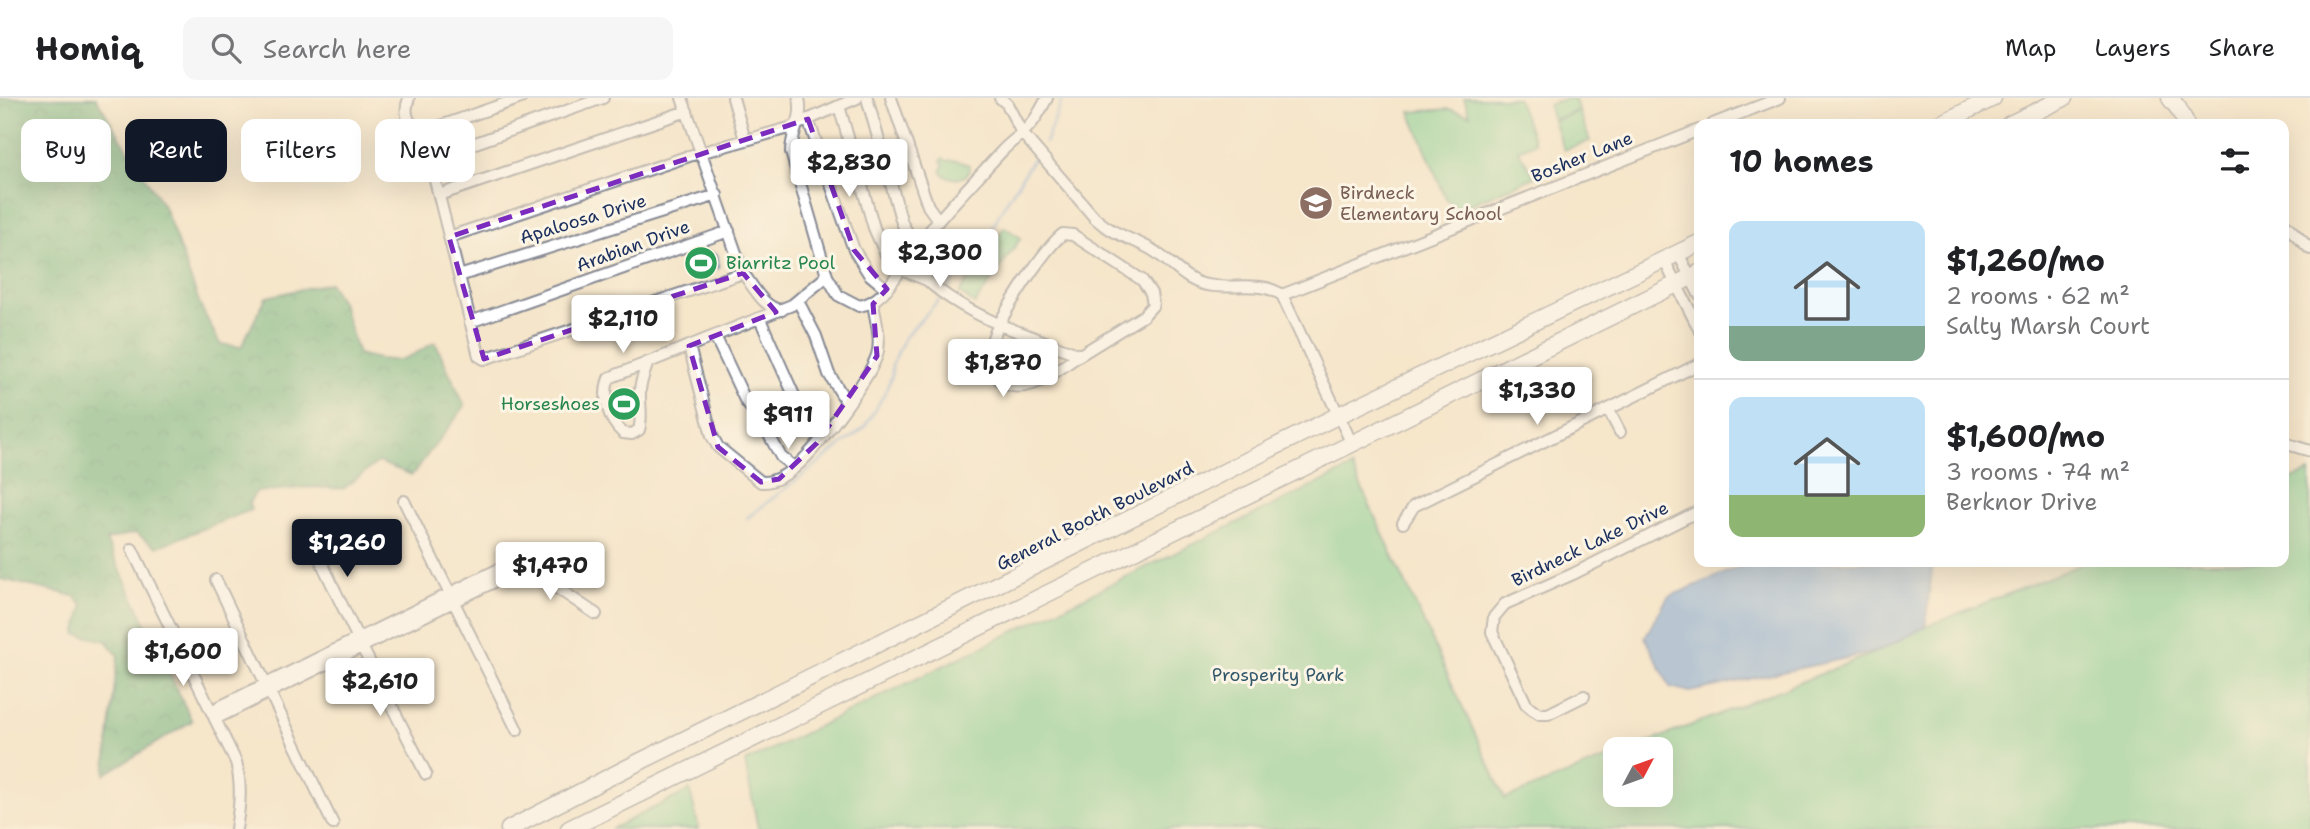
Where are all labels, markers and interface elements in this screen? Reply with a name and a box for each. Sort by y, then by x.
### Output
search box [183,17,673,80]
text: Homiq [35,26,141,71]
icon: search [207,29,245,67]
text: Search here [263,31,411,66]
text: Map [2005,32,2056,64]
text: Layers [2094,32,2171,64]
text: Share [2209,32,2275,64]
chip: Buy [21,119,111,182]
chip: Rent [125,119,227,182]
chip: Filters [241,119,361,182]
chip: New [375,119,475,182]
street label: Bosher Lane [1528,126,1636,188]
pin: $2,830 [792,140,906,199]
text: 10 homes [1729,141,1874,182]
icon: filters [2216,142,2254,180]
text: $2,830 [806,147,892,177]
place label: Birdneck Elementary School [1340,181,1503,226]
school or university icon: Birdneck Elementary School [1297,184,1335,222]
street label: Apaloosa Drive [517,188,649,250]
street label: Arabian Drive [573,214,693,278]
pin: $2,300 [883,230,997,289]
text: $2,300 [897,237,983,267]
text: $1,260/mo [1946,240,2105,281]
sports icon: Biarritz Pool [682,244,720,282]
icon: home [1785,249,1869,333]
place label: Biarritz Pool [726,251,836,275]
text: 2 rooms · 62 m² [1946,281,2130,311]
pin: $2,110 [566,296,680,355]
text: $2,110 [587,303,659,333]
text: Salty Marsh Court [1946,311,2150,341]
pin: $1,870 [946,340,1060,399]
text: $1,870 [964,347,1042,377]
pin: $1,330 [1480,368,1594,427]
text: $1,330 [1498,375,1576,405]
sports icon: Horseshoes [605,385,643,423]
place label: Horseshoes [501,392,600,416]
pin: $911 [747,392,829,451]
text: $911 [763,399,813,429]
text: $1,600/mo [1946,416,2105,457]
icon: home [1785,425,1869,509]
street label: General Booth Boulevard [992,456,1198,576]
text: 3 rooms · 74 m² [1946,457,2130,487]
text: Berknor Drive [1946,487,2097,517]
street label: Birdneck Lake Drive [1507,496,1673,592]
pin: $1,260 [290,519,404,579]
text: $1,260 [308,527,386,557]
pin: $1,470 [493,542,607,602]
text: $1,470 [512,550,588,580]
pin: $1,600 [126,628,240,688]
text: $1,600 [144,636,222,666]
pin: $2,610 [323,658,437,718]
park label: Prosperity Park [1212,663,1344,687]
text: $2,610 [341,666,419,696]
north arrow [1603,737,1673,807]
map controls [1603,737,1673,807]

